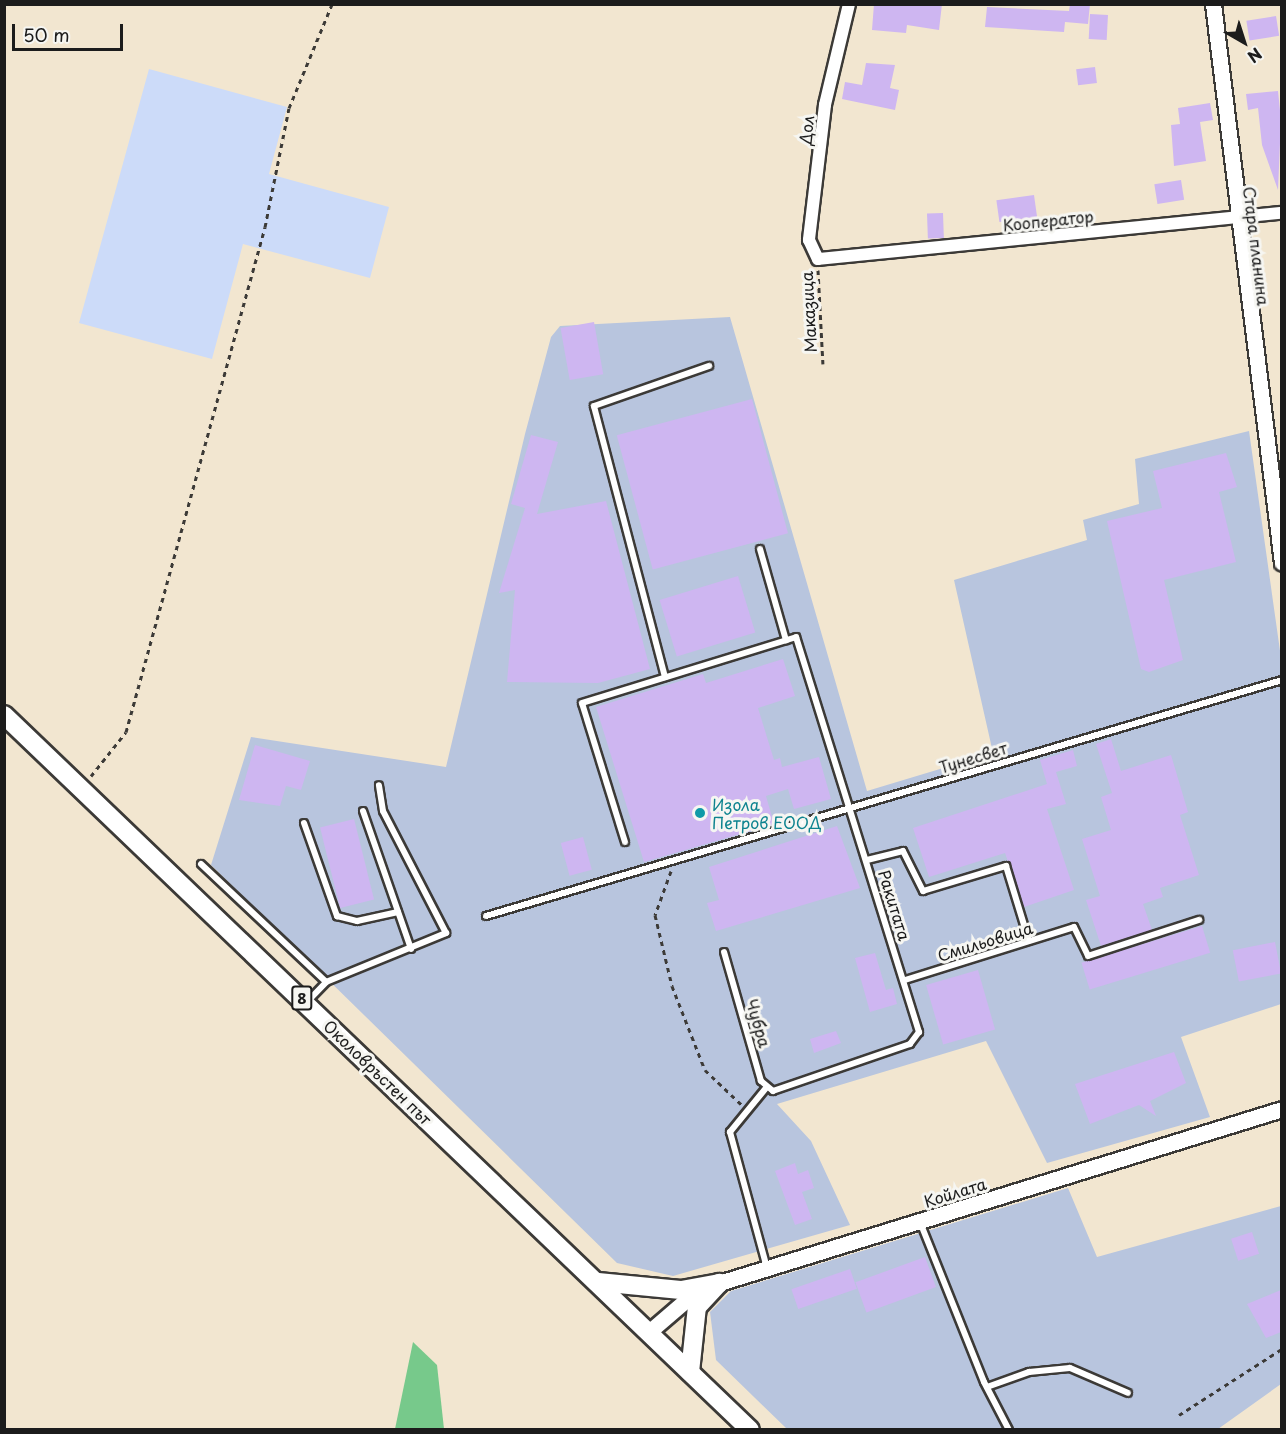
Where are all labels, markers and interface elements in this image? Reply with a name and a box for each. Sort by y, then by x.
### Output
scale bar [15,12,126,50]
north arrow [1214,12,1274,72]
text: 50 m [23,21,70,48]
text: N [1243,43,1268,69]
street label: Дол [795,114,817,146]
street label: Стара планина [1240,185,1274,307]
street label: Кооператор [1001,206,1095,234]
street label: Маказица [796,271,820,353]
street label: Тунесвет [937,738,1009,776]
place label: Изола Петров ЕООД [712,794,823,832]
marker: Изола Петров ЕООД [693,806,707,820]
street label: Ракитата [875,867,915,943]
street label: Смильовица [935,917,1035,965]
road number: 8 [290,986,314,1010]
street label: Чубра [743,996,775,1050]
street label: Околовръстен път [320,1015,436,1129]
street label: Койлата [922,1173,988,1211]

